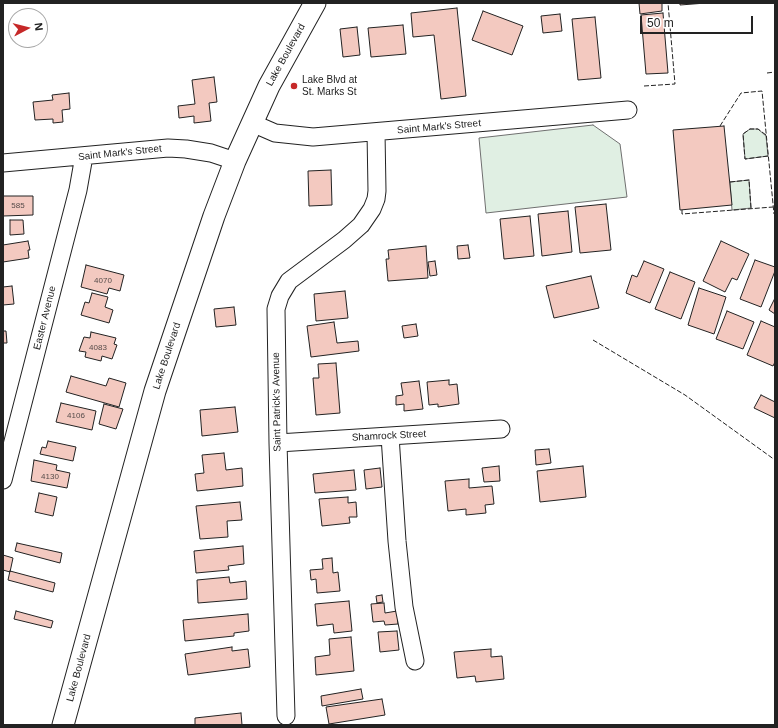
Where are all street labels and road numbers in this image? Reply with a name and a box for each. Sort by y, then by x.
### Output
street label: Lake Boulevard [264,22,308,88]
street label: Saint Mark's Street [397,117,481,137]
street label: Saint Mark's Street [78,143,162,163]
street label: Easter Avenue [31,285,59,351]
street label: Lake Boulevard [151,321,183,391]
street label: Saint Patrick's Avenue [270,352,284,452]
street label: Shamrock Street [352,428,426,444]
street label: Lake Boulevard [64,633,94,703]

